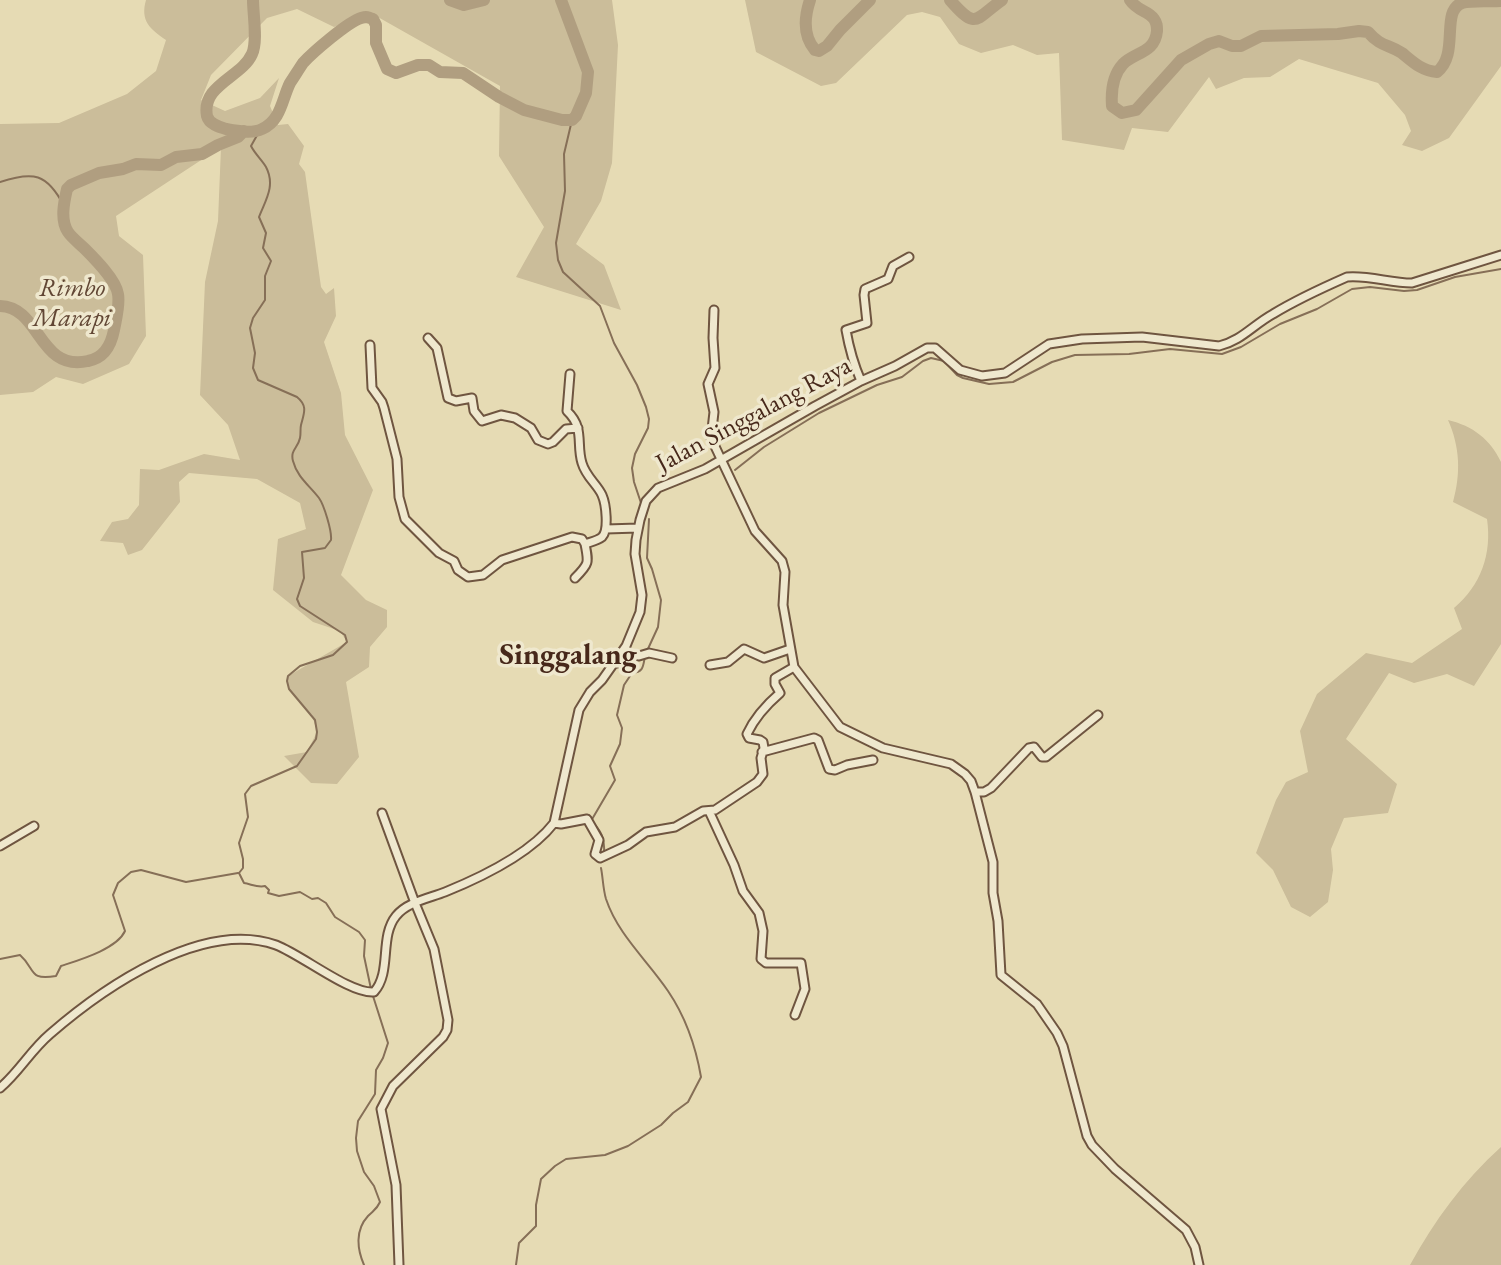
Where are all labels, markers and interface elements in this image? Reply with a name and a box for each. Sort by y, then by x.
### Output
park label: Rimbo Marapi [33,273,111,334]
street label: Jalan Singgalang Raya [651,350,857,480]
district label: Singgalang [499,638,637,674]

